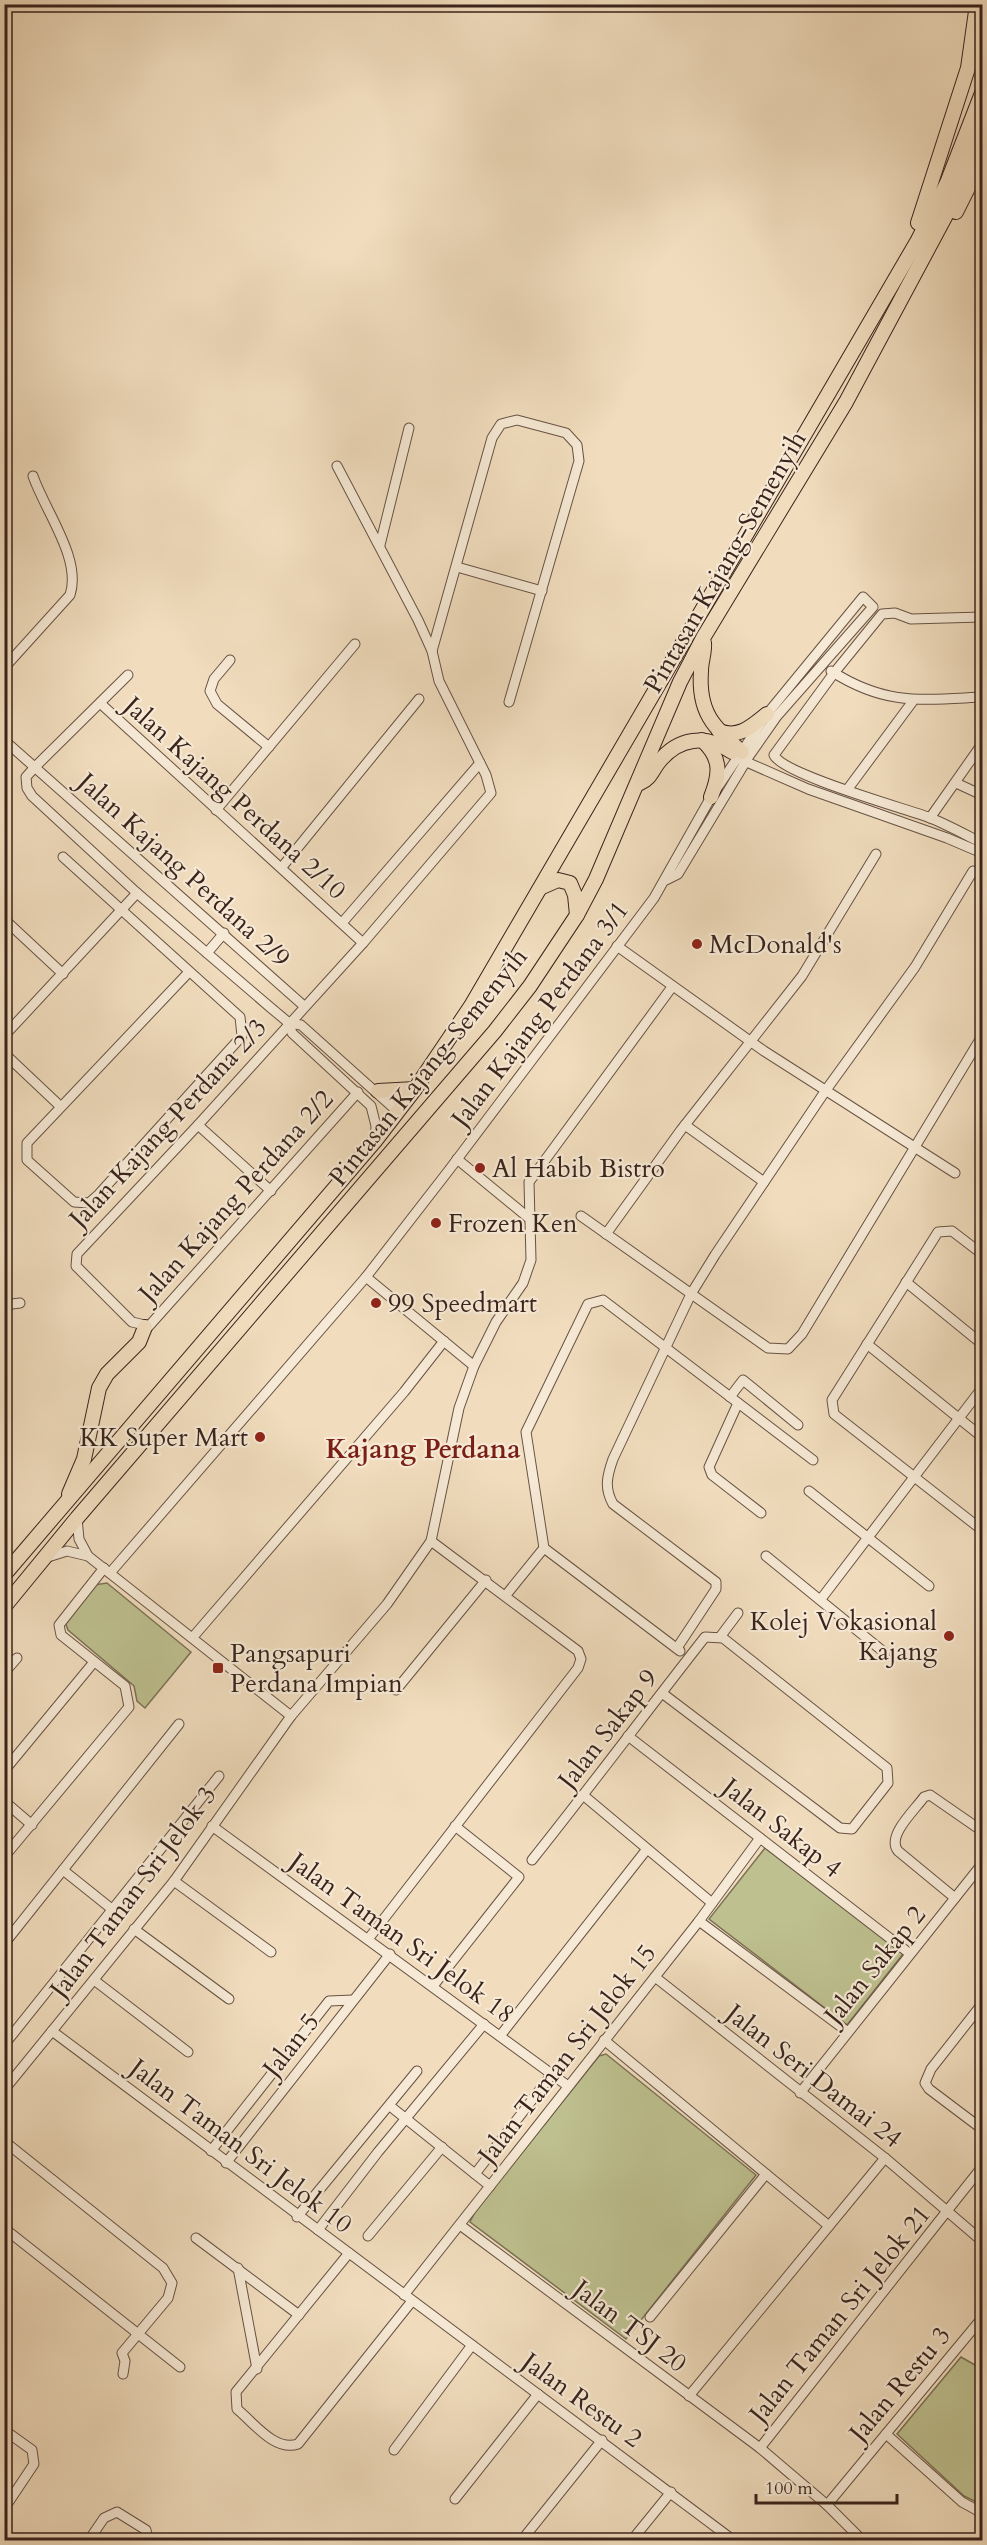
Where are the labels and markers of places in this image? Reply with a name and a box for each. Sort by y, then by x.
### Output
place label: McDonald's [709,927,842,962]
marker: McDonald's [690,937,704,951]
place label: Al Habib Bistro [492,1151,665,1186]
marker: Al Habib Bistro [473,1161,487,1175]
place label: Frozen Ken [448,1206,578,1241]
marker: Frozen Ken [429,1216,443,1230]
place label: 99 Speedmart [388,1286,537,1321]
marker: 99 Speedmart [369,1296,383,1310]
place label: KK Super Mart [79,1420,248,1455]
marker: KK Super Mart [253,1430,267,1444]
place label: Kolej Vokasional Kajang [750,1604,937,1669]
marker: Kolej Vokasional Kajang [942,1629,956,1643]
place label: Pangsapuri Perdana Impian [230,1636,403,1701]
marker: Pangsapuri Perdana Impian [211,1661,225,1675]

